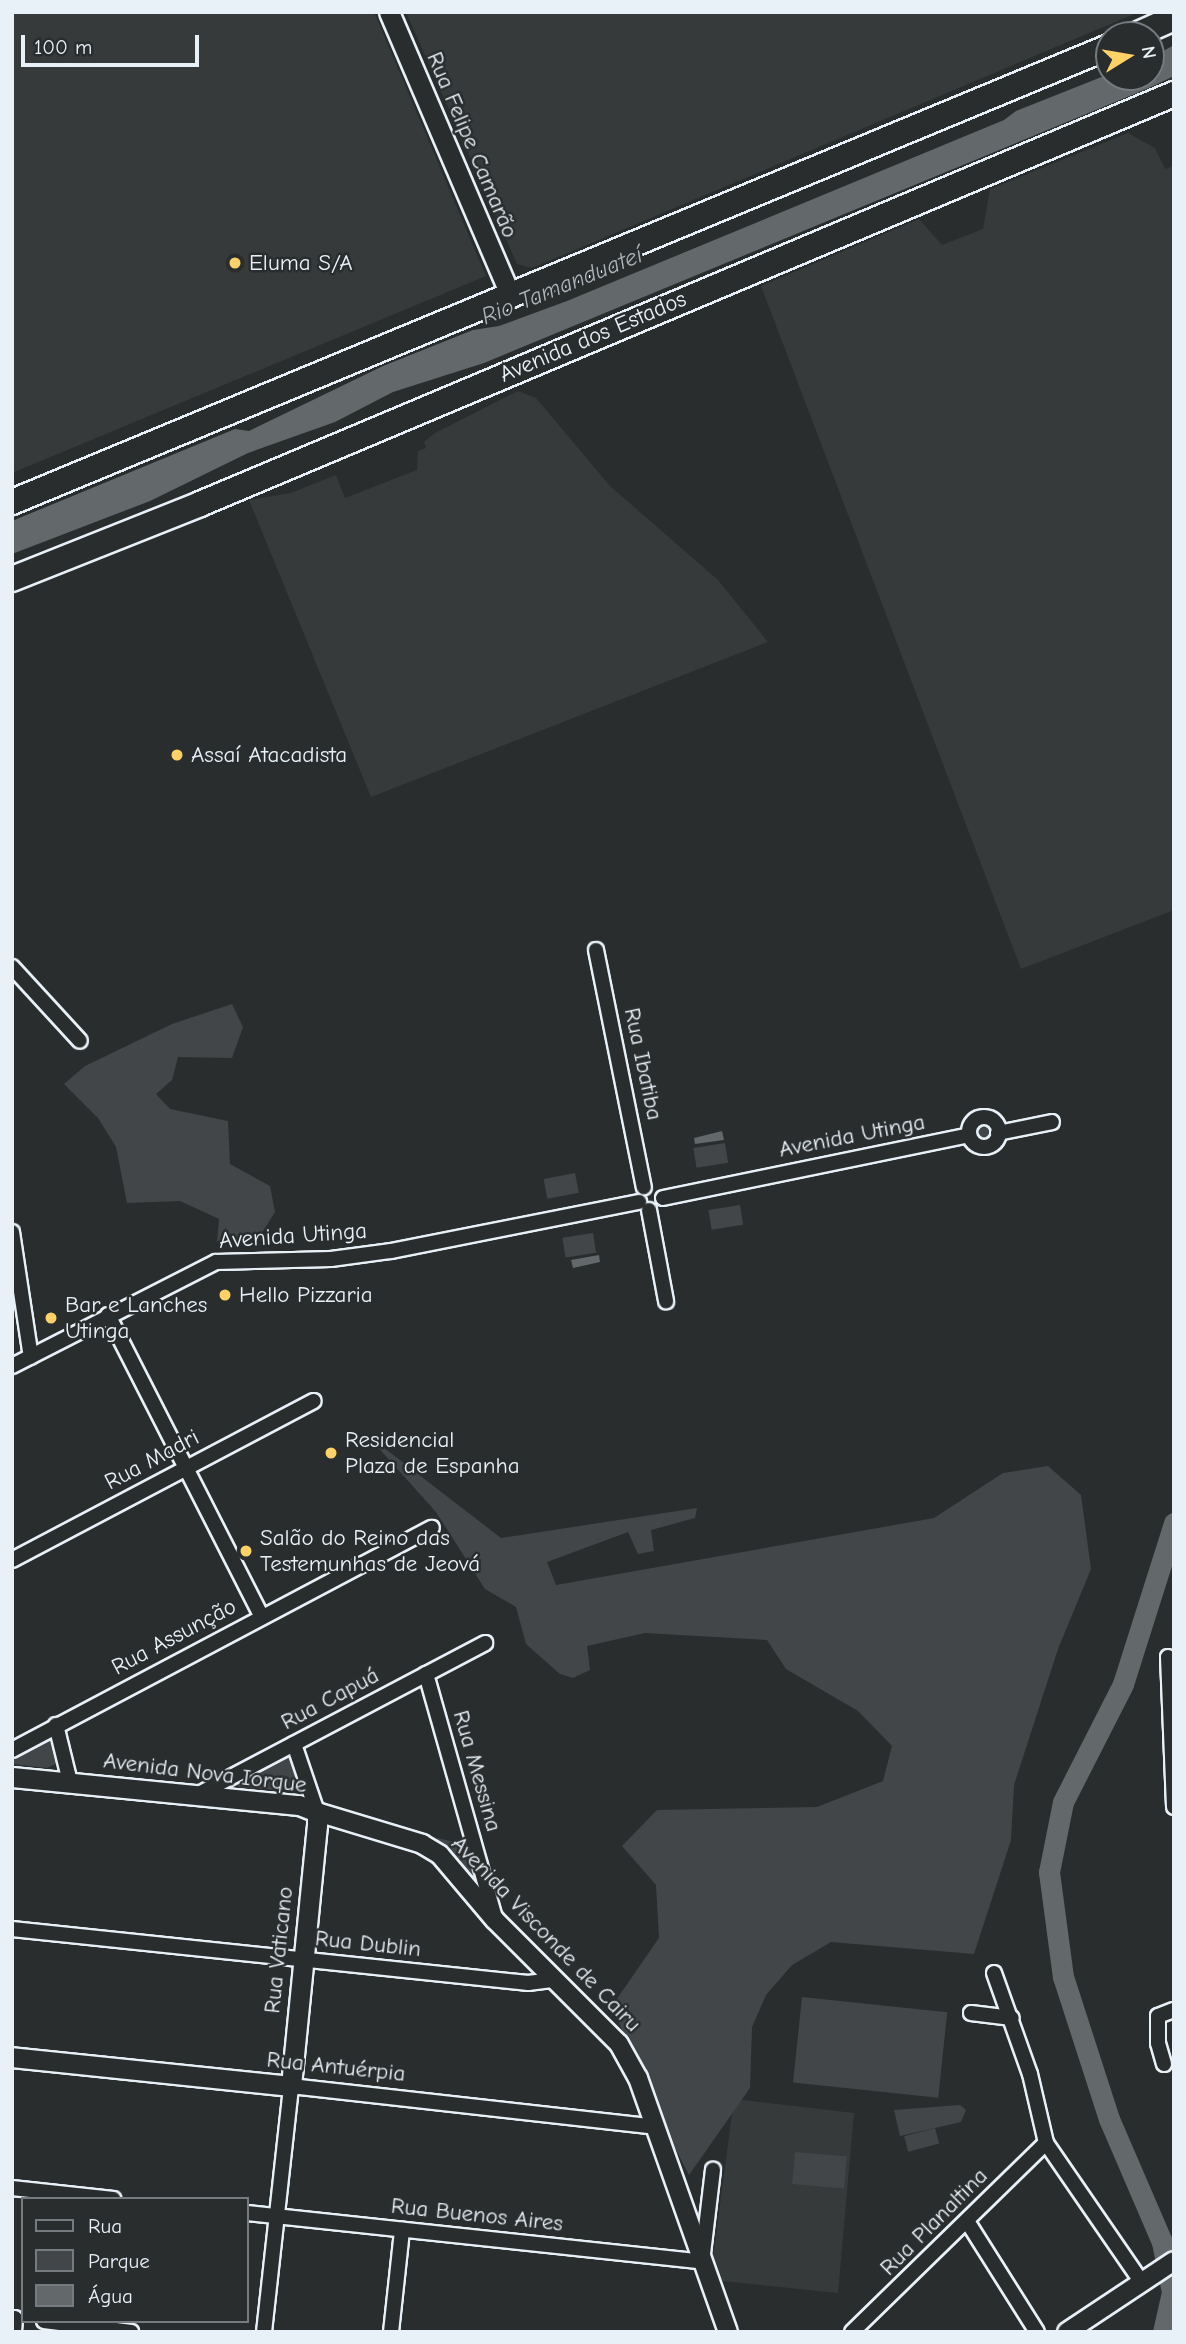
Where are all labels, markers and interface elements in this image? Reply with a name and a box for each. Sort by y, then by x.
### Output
scale bar [24,21,203,65]
north arrow [1095,21,1165,91]
text: 100 m [34,35,92,59]
text: N [1137,44,1161,61]
street label: Rua Felipe Camarão [420,48,524,242]
water label: Rio Tamanduateí [477,241,647,331]
place label: Eluma S/A [249,249,353,277]
marker: Eluma S/A [227,255,243,271]
street label: Avenida dos Estados [495,285,691,389]
place label: Assaí Atacadista [191,741,347,769]
marker: Assaí Atacadista [169,747,185,763]
street label: Rua Ibatiba [618,1005,668,1123]
street label: Avenida Utinga [777,1108,927,1164]
street label: Avenida Utinga [218,1217,368,1255]
place label: Hello Pizzaria [239,1281,373,1309]
marker: Hello Pizzaria [217,1287,233,1303]
place label: Bar e Lanches Utinga [65,1291,207,1345]
marker: Bar e Lanches Utinga [43,1310,59,1326]
street label: Rua Madri [100,1424,204,1496]
place label: Residencial Plaza de Espanha [345,1426,520,1480]
marker: Residencial Plaza de Espanha [323,1445,339,1461]
place label: Salão do Reino das Testemunhas de Jeová [260,1524,480,1578]
marker: Salão do Reino das Testemunhas de Jeová [238,1543,254,1559]
street label: Rua Assunção [107,1593,241,1681]
street label: Rua Capuá [276,1662,384,1736]
street label: Rua Messina [447,1707,507,1835]
street label: Avenida Nova Iorque [102,1747,308,1799]
street label: Avenida Visconde de Cairu [445,1830,647,2038]
street label: Rua Vaticano [259,1885,299,2015]
street label: Rua Dublin [314,1925,422,1963]
street label: Rua Antuérpia [265,2046,407,2088]
street label: Rua Planaltina [874,2162,994,2282]
street label: Rua Buenos Aires [390,2192,564,2238]
legend [21,2197,248,2323]
text: Rua [88,2214,122,2238]
text: Parque [88,2249,150,2273]
text: Água [88,2284,133,2308]

